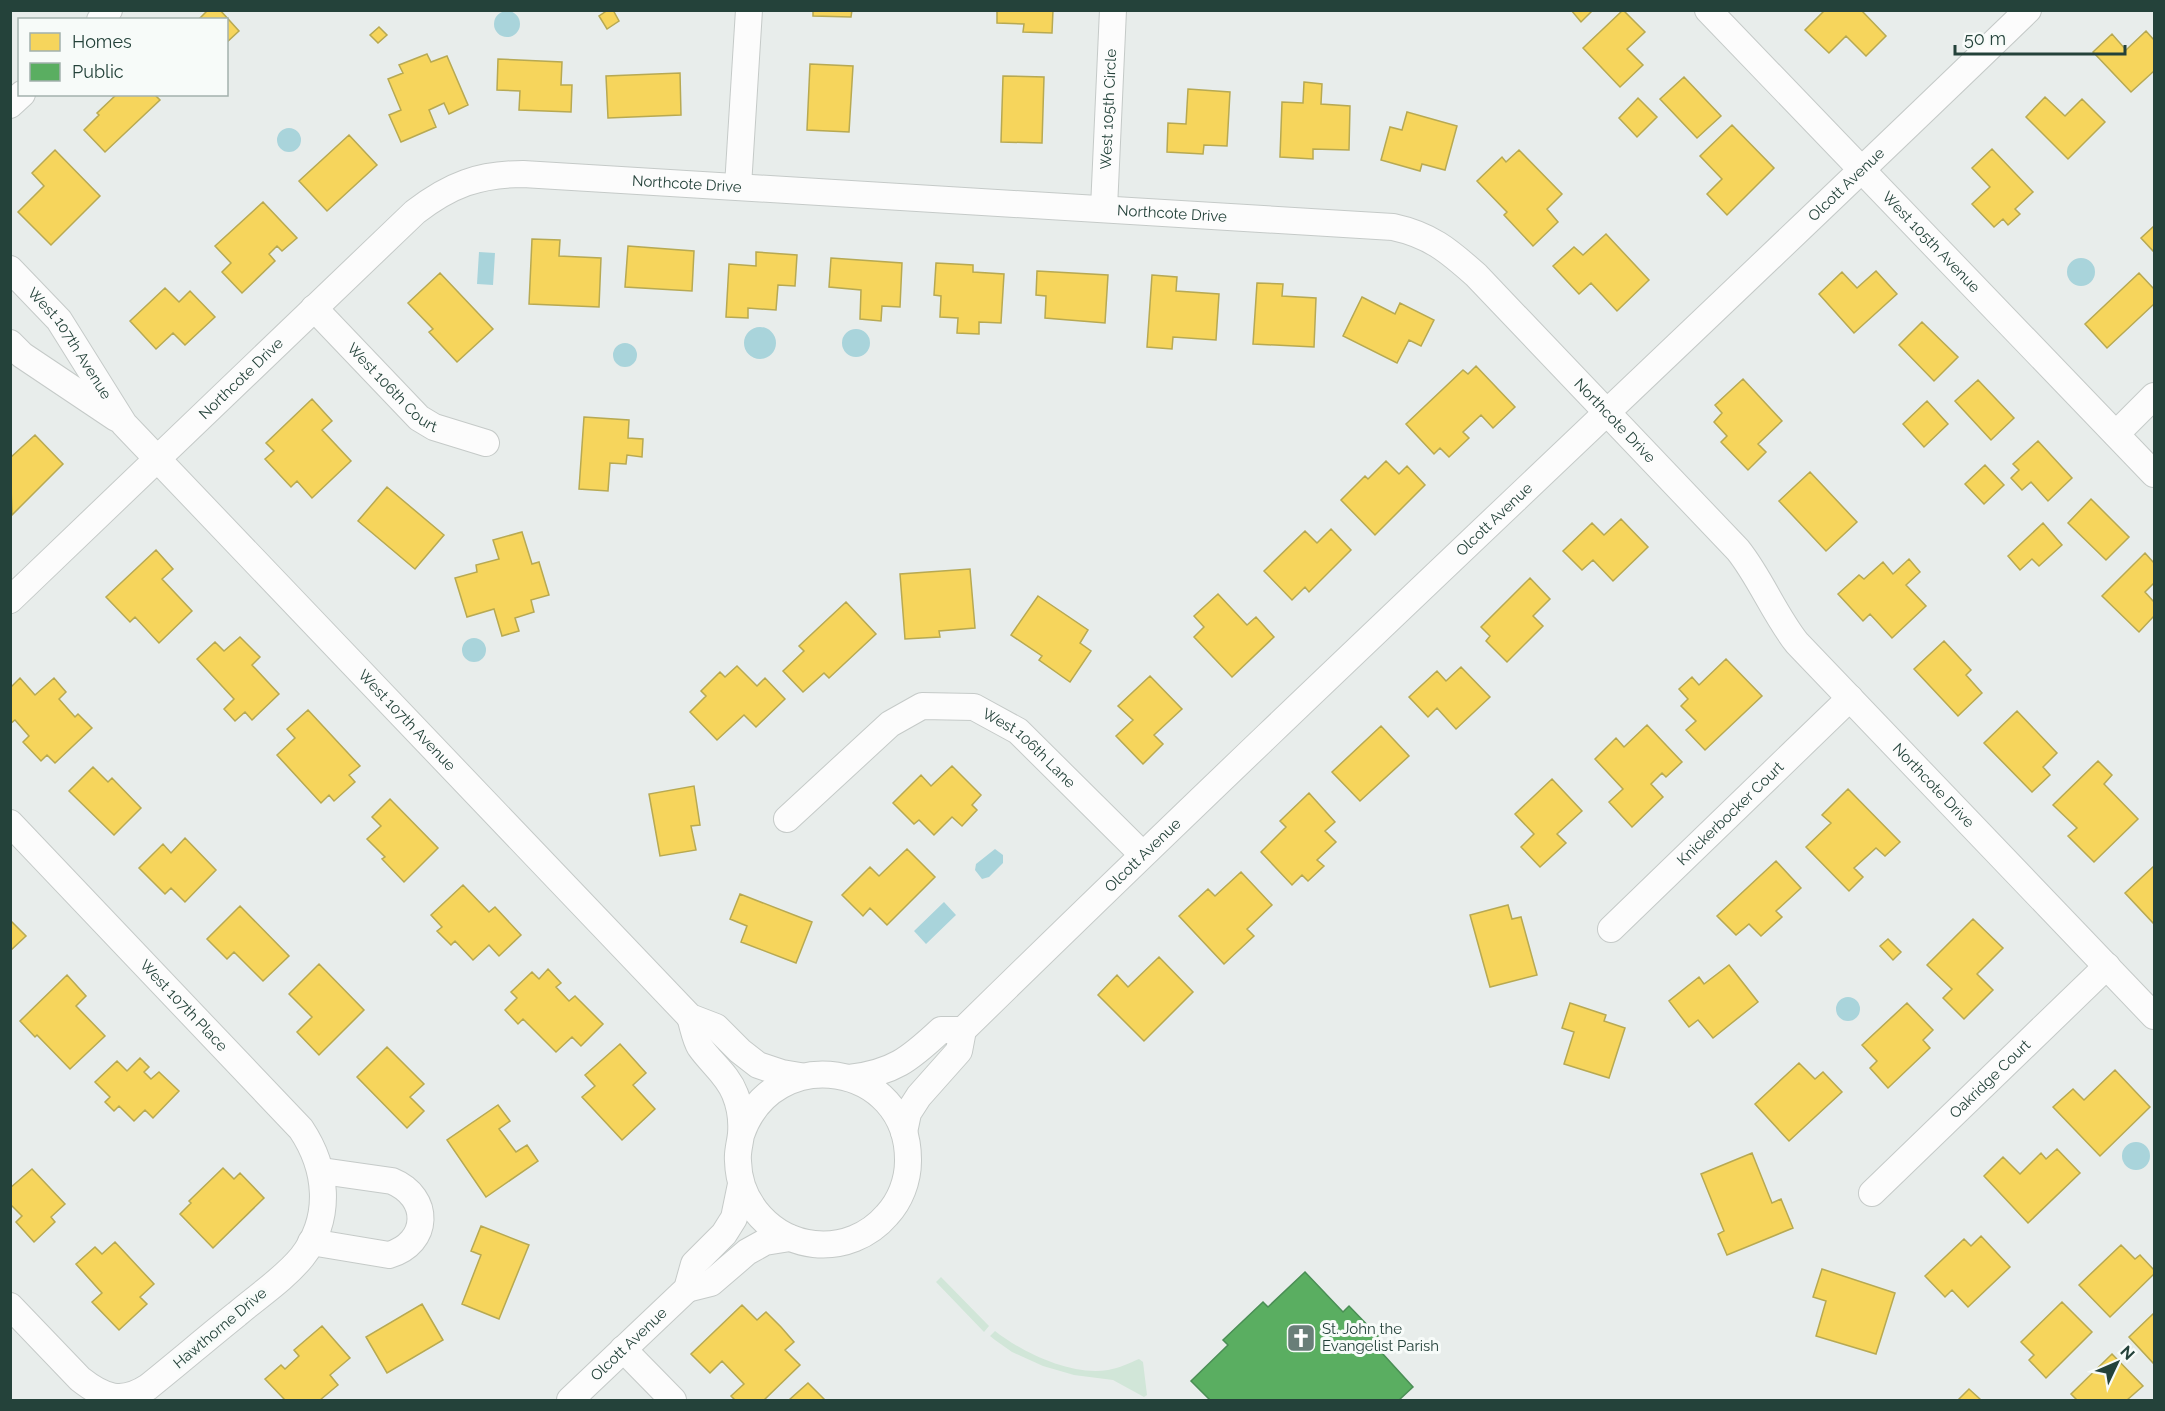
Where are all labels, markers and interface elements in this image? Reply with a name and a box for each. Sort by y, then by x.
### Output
legend [18,18,228,96]
scale bar [1955,18,2124,56]
text: 50 m [1964,28,2006,49]
text: Homes [72,31,132,52]
street label: West 105th Circle [1097,48,1120,170]
text: Public [72,61,124,82]
street label: Olcott Avenue [1804,144,1888,225]
street label: Northcote Drive [632,172,742,196]
street label: West 105th Avenue [1878,188,1984,297]
street label: Northcote Drive [1117,201,1227,226]
street label: West 107th Avenue [24,284,115,403]
street label: Northcote Drive [195,334,287,423]
street label: West 106th Court [343,339,439,436]
street label: Northcote Drive [1570,375,1659,467]
street label: Olcott Avenue [1452,479,1536,560]
street label: West 107th Avenue [354,666,459,775]
street label: West 106th Lane [979,704,1079,792]
street label: Northcote Drive [1889,740,1978,832]
street label: Knickerbocker Court [1673,758,1788,869]
street label: Olcott Avenue [1101,814,1185,896]
street label: West 107th Place [136,956,231,1055]
street label: Oakridge Court [1946,1036,2034,1122]
street label: Hawthorne Drive [170,1284,270,1372]
street label: Olcott Avenue [587,1304,671,1385]
place label: St. John the Evangelist Parish [1322,1320,1439,1355]
church icon: St. John the Evangelist Parish [1285,1322,1317,1354]
north arrow [2087,1333,2147,1393]
text: N [2116,1342,2139,1364]

